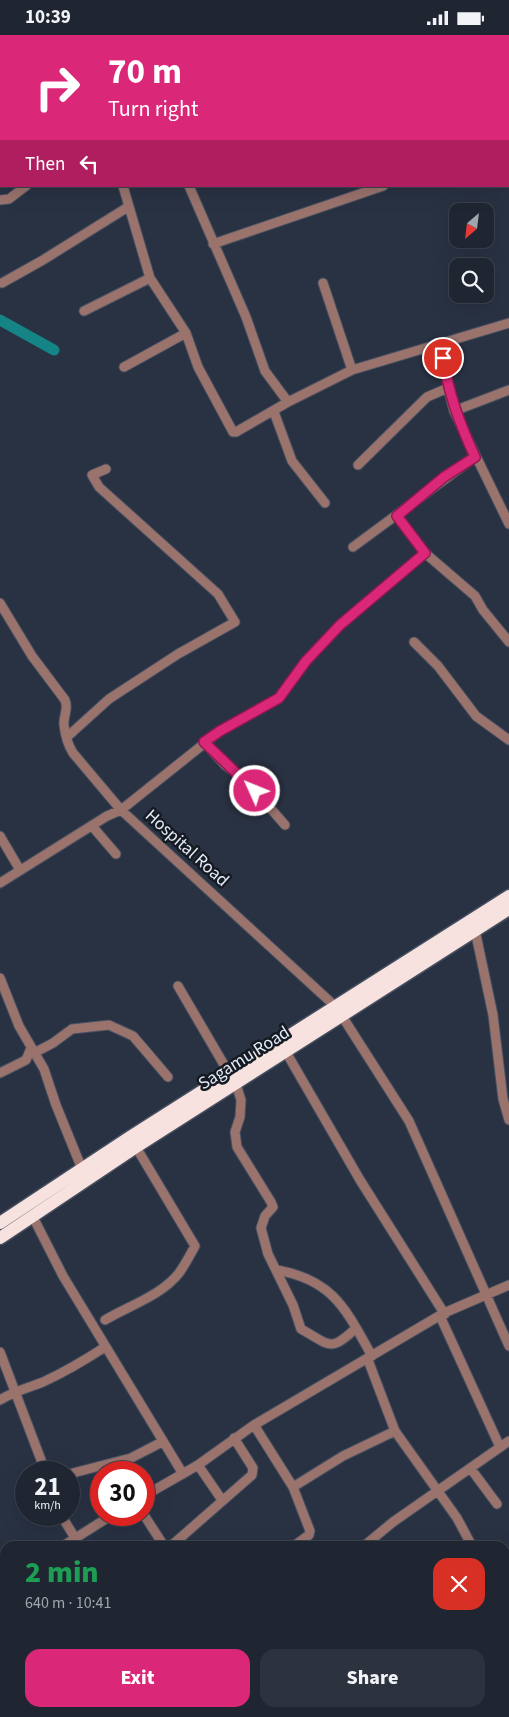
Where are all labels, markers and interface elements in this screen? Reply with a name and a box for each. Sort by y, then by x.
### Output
text: 10:39 [25,4,71,31]
text: 70 m [108,47,182,97]
icon: right [25,55,90,120]
text: Turn right [108,93,198,125]
icon: left [75,150,103,178]
text: Then [25,151,65,178]
north arrow [449,203,494,247]
map controls [449,203,494,303]
button: search [449,258,494,303]
pin [422,337,464,379]
icon: arrive [429,344,457,372]
position arrow [228,764,280,816]
street label: Hospital Road [140,804,234,892]
street label: Sagamu Road [193,1020,295,1096]
speed limit sign: 30 [90,1461,155,1526]
text: 21 [34,1469,61,1505]
text: km/h [34,1497,61,1514]
text: 2 min [25,1551,99,1594]
button: close [433,1558,485,1610]
text: 640 m · 10:41 [25,1592,112,1614]
button: Exit [25,1649,250,1707]
button: Share [260,1649,485,1707]

